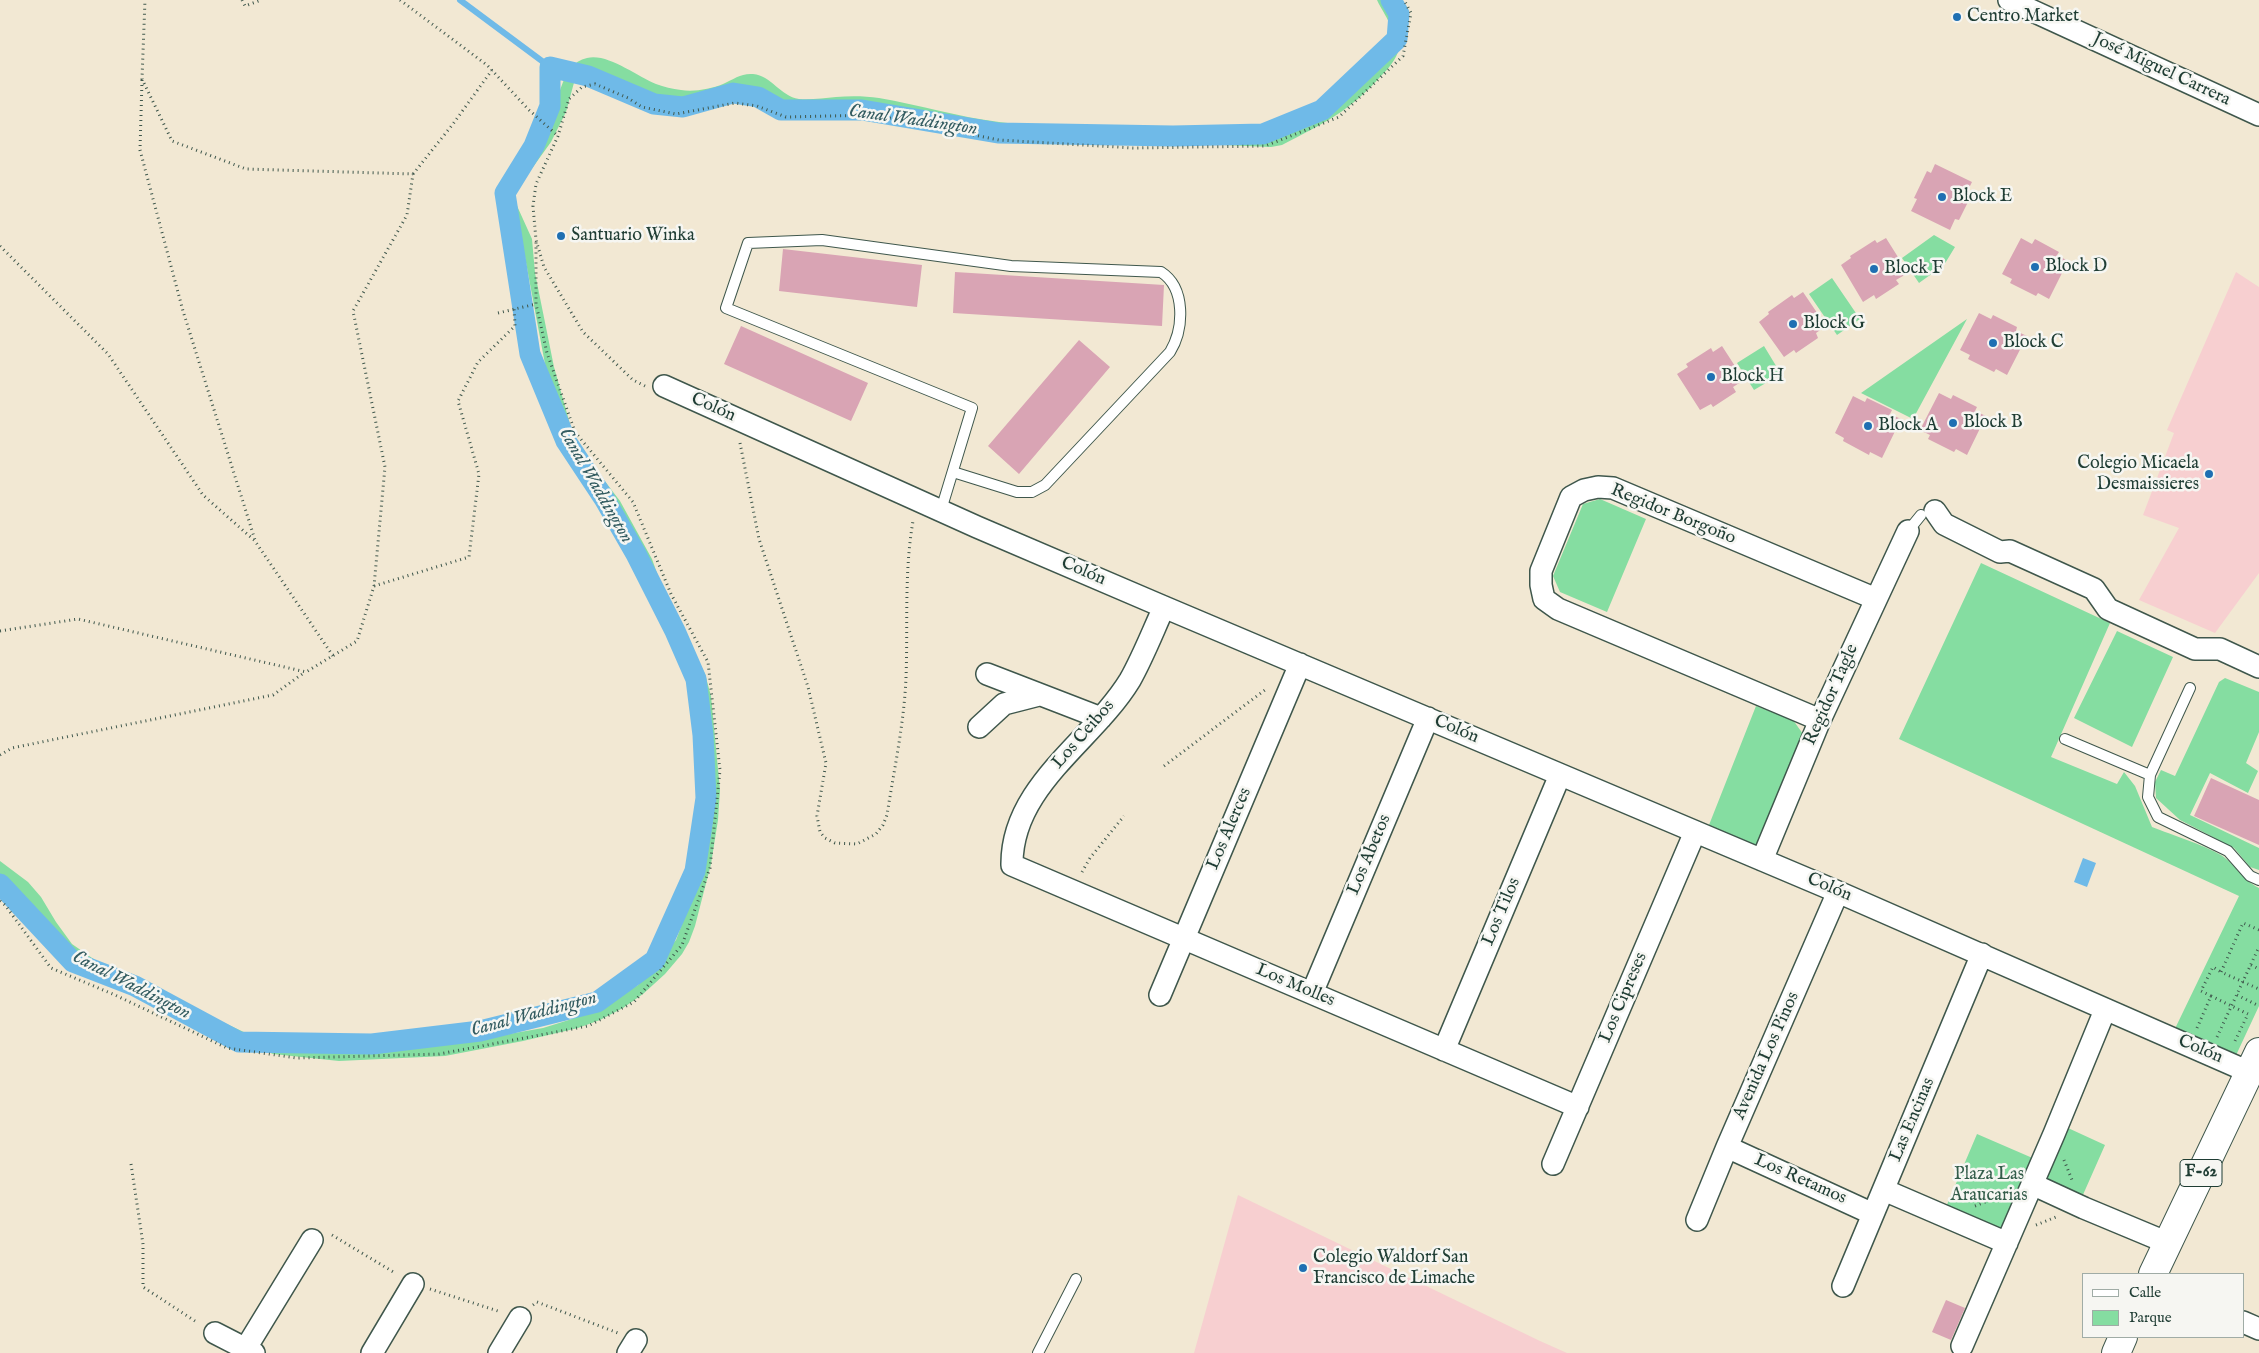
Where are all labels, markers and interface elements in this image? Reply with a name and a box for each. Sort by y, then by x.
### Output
place label: Centro Market [1967,6,2079,28]
marker: Centro Market [1951,11,1963,23]
street label: José Miguel Carrera [2089,29,2233,111]
water label: Canal Waddington [847,101,979,141]
place label: Block E [1952,186,2012,208]
marker: Block E [1936,191,1948,203]
place label: Santuario Winka [571,225,695,247]
marker: Santuario Winka [555,230,567,242]
place label: Block D [2045,256,2107,278]
place label: Block F [1884,258,1943,280]
marker: Block D [2029,261,2041,273]
marker: Block F [1868,263,1880,275]
place label: Block G [1803,313,1865,335]
marker: Block G [1787,318,1799,330]
place label: Block C [2003,332,2064,354]
marker: Block C [1987,337,1999,349]
place label: Block H [1721,366,1784,388]
marker: Block H [1705,371,1717,383]
street label: Colón [687,389,739,427]
place label: Block B [1963,412,2023,434]
place label: Block A [1878,415,1938,437]
marker: Block B [1947,417,1959,429]
marker: Block A [1862,420,1874,432]
water label: Canal Waddington [553,424,637,548]
place label: Colegio Micaela Desmaissieres [2077,453,2199,496]
marker: Colegio Micaela Desmaissieres [2203,468,2215,480]
street label: Regidor Borgoño [1607,480,1739,550]
street label: Colón [1057,553,1109,591]
street label: Regidor Tagle [1800,641,1864,749]
street label: Los Ceibos [1048,696,1120,774]
street label: Colón [1430,711,1482,749]
street label: Los Alerces [1203,785,1257,873]
street label: Los Abetos [1343,812,1397,898]
street label: Colón [1803,869,1855,907]
street label: Los Tilos [1478,875,1526,949]
water label: Canal Waddington [68,946,194,1026]
street label: Los Cipreses [1595,950,1653,1046]
street label: Los Molles [1252,960,1338,1012]
water label: Canal Waddington [468,987,600,1043]
street label: Avenida Los Pinos [1729,989,1805,1123]
street label: Colón [2174,1031,2226,1069]
street label: Las Encinas [1886,1075,1940,1165]
street label: Los Retamos [1751,1150,1849,1210]
road number: F-62 [2180,1160,2222,1186]
park label: Plaza Las Araucarias [1951,1164,2027,1206]
place label: Colegio Waldorf San Francisco de Limache [1313,1247,1475,1290]
marker: Colegio Waldorf San Francisco de Limache [1297,1262,1309,1274]
legend [2082,1273,2244,1338]
text: Calle [2129,1283,2161,1302]
text: Parque [2129,1308,2172,1327]

